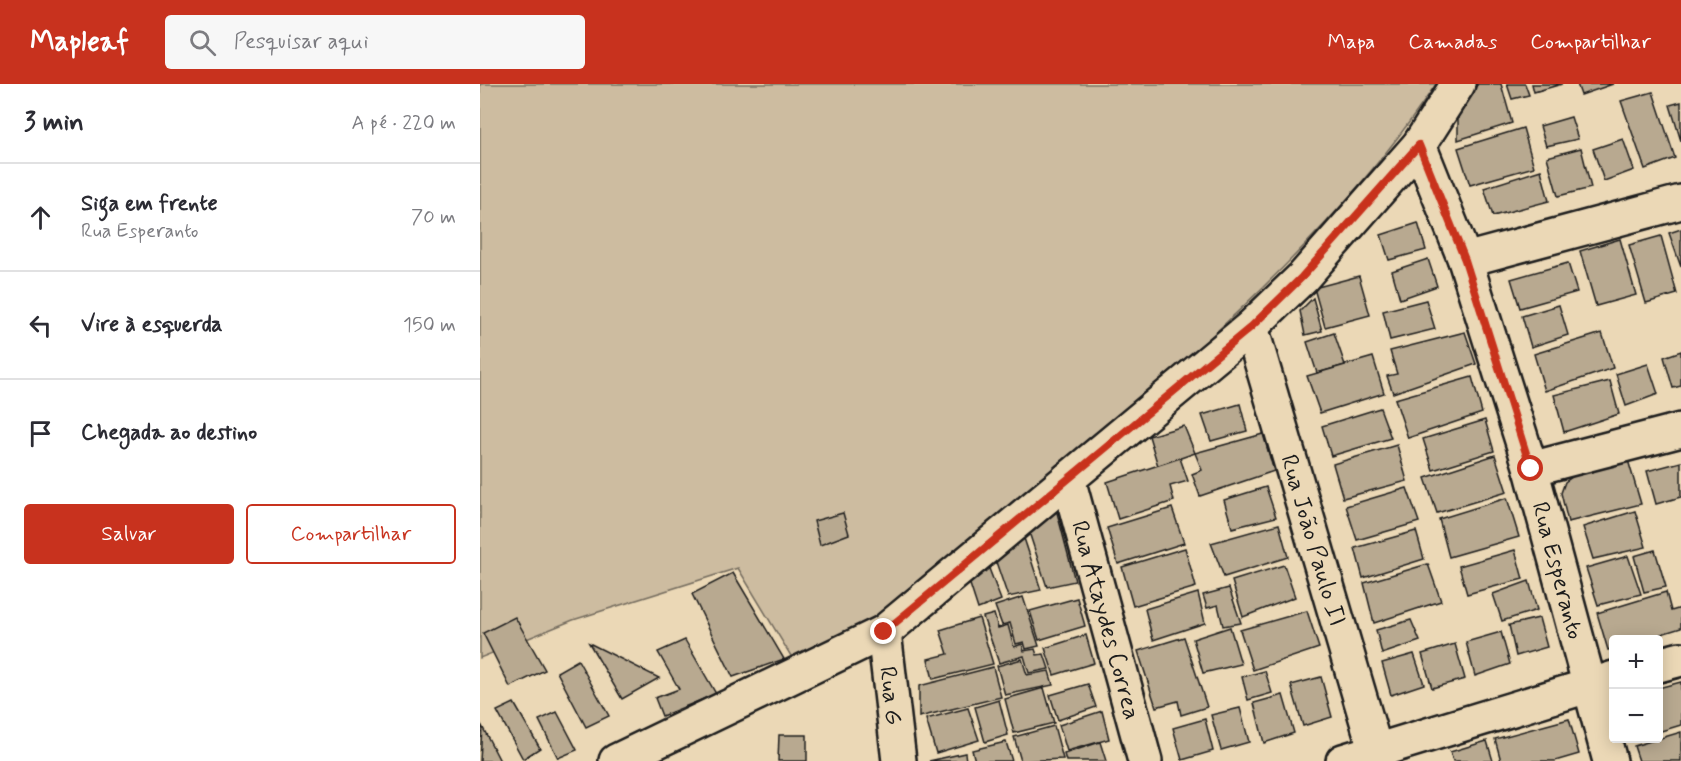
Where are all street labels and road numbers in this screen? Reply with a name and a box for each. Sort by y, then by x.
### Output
street label: Rua João Paulo II [1272,451,1352,630]
street label: Rua Esperanto [1524,499,1590,643]
street label: Rua Ataydes Correa [1063,517,1147,723]
street label: Rua G [871,665,909,727]

